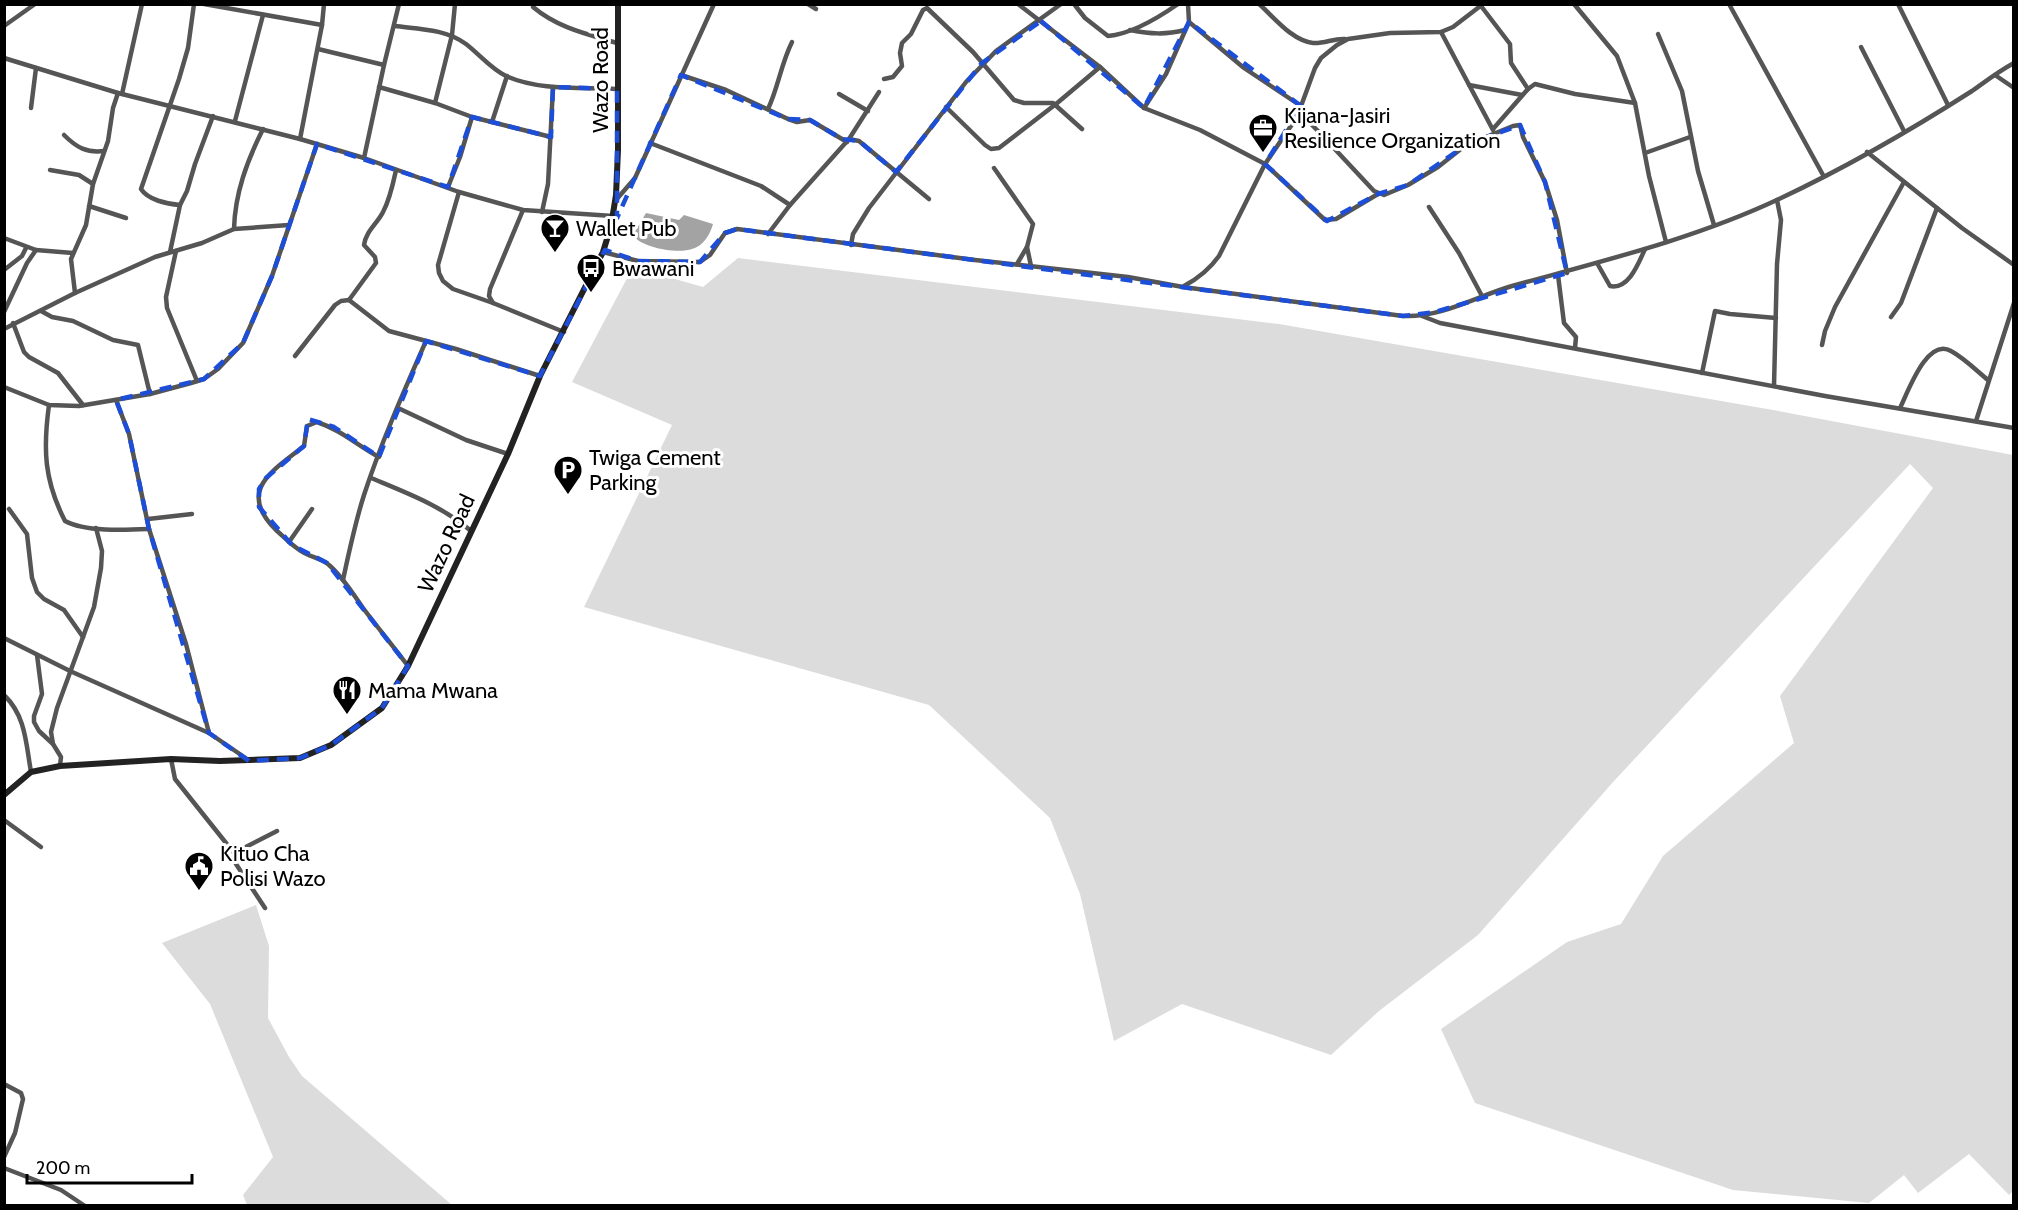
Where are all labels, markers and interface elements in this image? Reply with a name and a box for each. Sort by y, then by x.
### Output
street label: Wazo Road [587,27,614,133]
place label: Kijana-Jasiri Resilience Organization [1284,102,1501,154]
office icon: Kijana-Jasiri Resilience Organization [1247,112,1279,154]
bar icon: Wallet Pub [539,212,571,254]
place label: Wallet Pub [576,215,677,242]
bus stop icon: Bwawani [575,252,607,294]
place label: Bwawani [612,255,694,282]
place label: Twiga Cement Parking [589,444,721,496]
parking icon: Twiga Cement Parking [552,454,584,496]
street label: Wazo Road [412,490,481,597]
restaurant icon: Mama Mwana [331,674,363,716]
place label: Mama Mwana [368,677,498,704]
place label: Kituo Cha Polisi Wazo [220,840,326,892]
public building icon: Kituo Cha Polisi Wazo [183,850,215,892]
scale bar [27,1147,192,1185]
text: 200 m [36,1157,90,1179]

